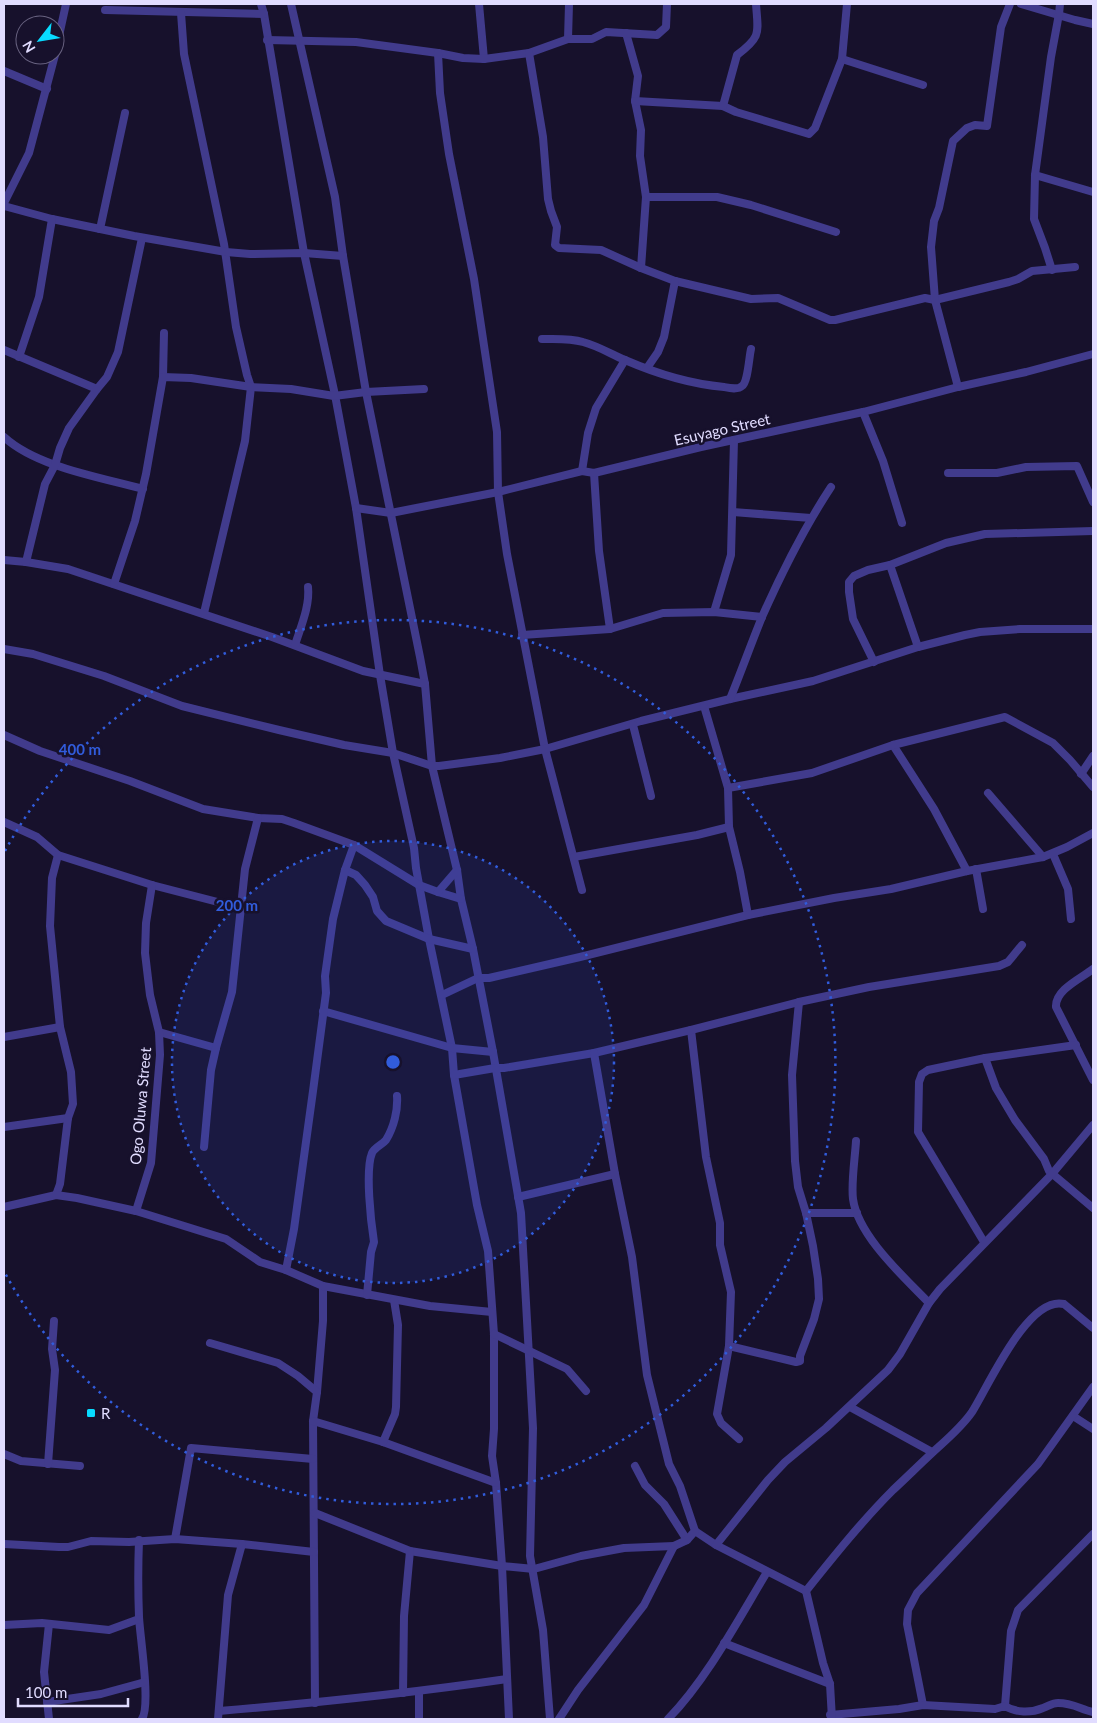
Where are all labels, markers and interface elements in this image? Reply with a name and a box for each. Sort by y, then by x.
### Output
north arrow [15,15,65,65]
text: N [18,38,38,56]
street label: Esuyago Street [672,409,772,449]
text: 400 m [59,740,101,758]
text: 200 m [216,896,258,914]
street label: Ogo Oluwa Street [126,1046,154,1166]
centre of rings [384,1053,402,1071]
place label: R [101,1404,111,1422]
marker: R [85,1407,97,1419]
scale bar [18,1676,128,1708]
text: 100 m [25,1683,67,1701]

